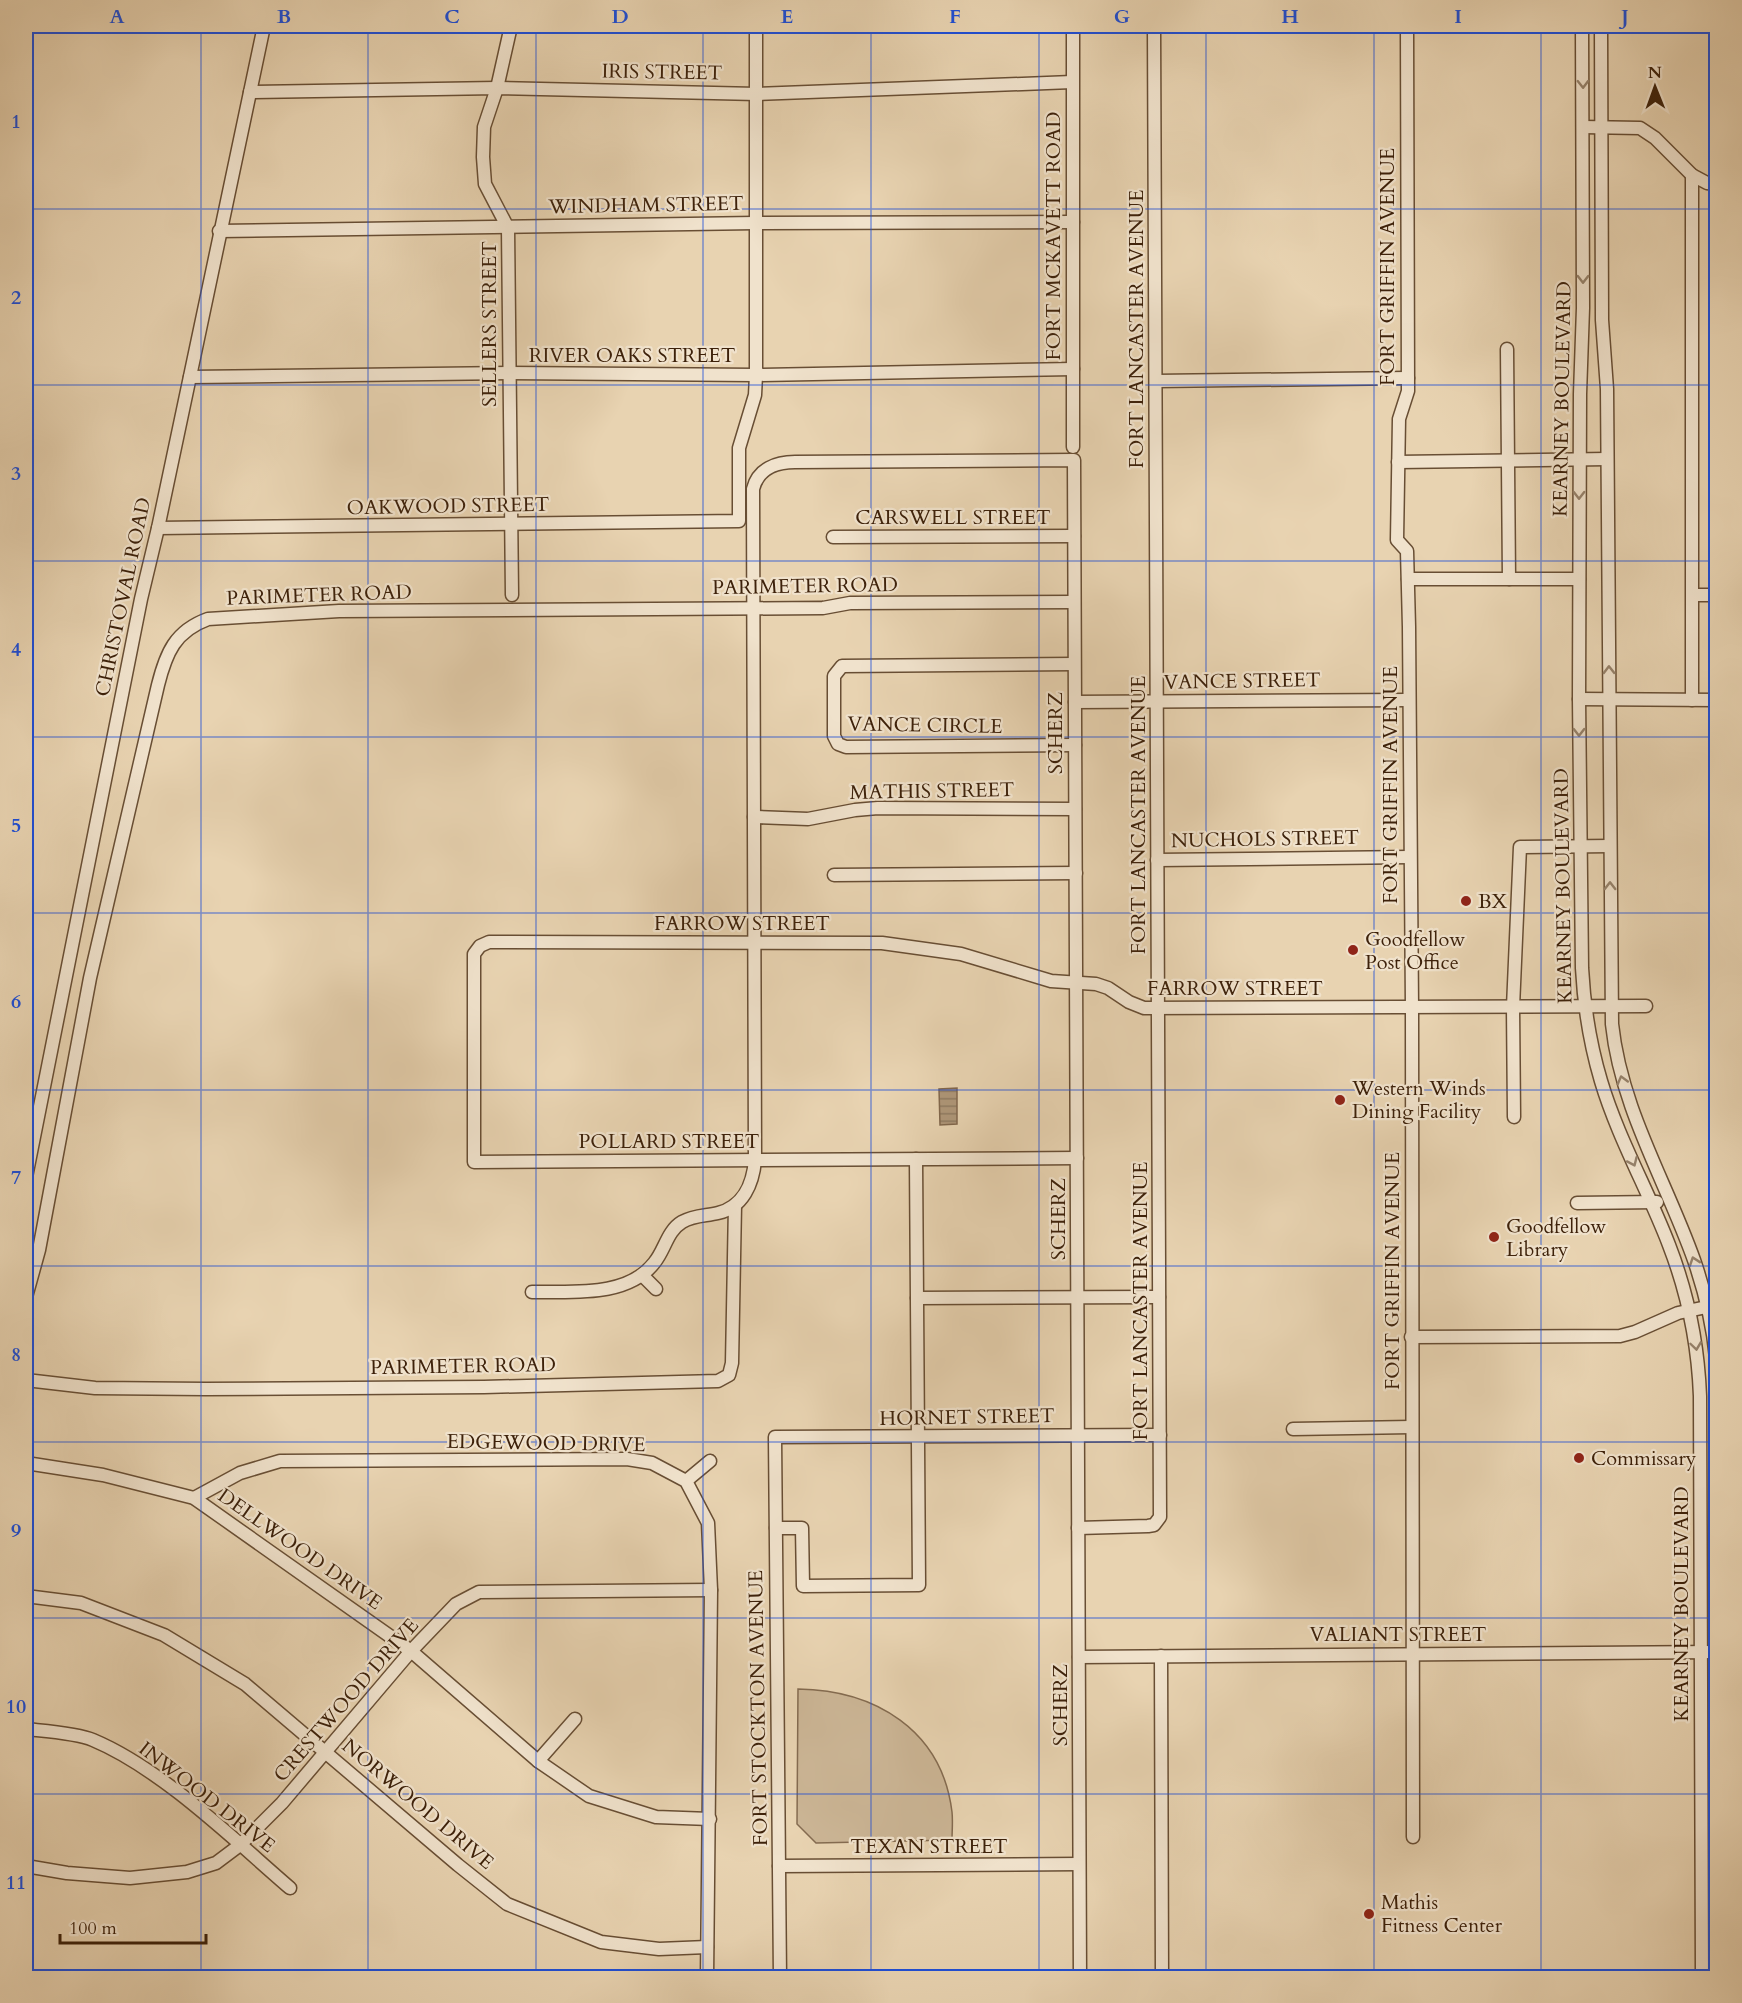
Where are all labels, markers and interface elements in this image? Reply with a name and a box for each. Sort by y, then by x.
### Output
text: A [109,3,125,30]
text: B [277,3,291,30]
text: C [444,3,460,30]
text: D [611,3,629,30]
text: E [781,3,793,30]
text: F [949,3,961,30]
text: G [1114,3,1130,30]
text: H [1281,3,1299,30]
text: I [1454,3,1462,30]
text: J [1618,3,1629,30]
street label: IRIS STREET [601,57,723,87]
north arrow [1625,57,1685,117]
text: N [1648,62,1662,84]
one-way arrow [1576,79,1589,88]
text: 1 [11,108,21,135]
street label: FORT MCKAVETT ROAD [1040,111,1067,361]
street label: FORT GRIFFIN AVENUE [1374,148,1401,386]
street label: WINDHAM STREET [547,190,744,220]
street label: FORT LANCASTER AVENUE [1123,190,1150,468]
street label: SELLERS STREET [476,241,503,407]
one-way arrow [1577,274,1589,283]
street label: KEARNEY BOULEVARD [1546,281,1578,517]
text: 2 [11,284,21,311]
street label: RIVER OAKS STREET [529,342,736,369]
text: 3 [11,460,21,487]
one-way arrow [1573,490,1585,499]
street label: OAKWOOD STREET [346,491,550,521]
street label: CHRISTOVAL ROAD [89,495,157,699]
street label: CARSWELL STREET [855,504,1051,531]
street label: PARIMETER ROAD [712,571,898,601]
street label: PARIMETER ROAD [226,578,412,612]
text: 4 [11,636,21,663]
one-way arrow [1603,665,1615,674]
street label: VANCE STREET [1163,666,1321,696]
street label: FORT GRIFFIN AVENUE [1377,666,1404,904]
street label: FORT LANCASTER AVENUE [1125,676,1152,954]
street label: SCHERZ [1042,692,1069,774]
street label: VANCE CIRCLE [847,710,1003,740]
one-way arrow [1573,727,1585,736]
street label: KEARNEY BOULEVARD [1547,768,1579,1004]
street label: MATHIS STREET [849,776,1015,806]
text: 5 [11,812,21,839]
street label: NUCHOLS STREET [1171,824,1360,854]
one-way arrow [1604,881,1616,890]
place label: BX [1478,888,1508,915]
marker: BX [1459,894,1473,908]
street label: FARROW STREET [654,910,830,937]
place label: Goodfellow Post Office [1365,926,1465,976]
marker: Goodfellow Post Office [1346,943,1360,957]
street label: FARROW STREET [1147,975,1323,1002]
text: 6 [11,988,21,1015]
place label: Western Winds Dining Facility [1351,1075,1486,1125]
one-way arrow [1617,1075,1629,1086]
marker: Western Winds Dining Facility [1333,1093,1347,1107]
street label: POLLARD STREET [579,1128,760,1155]
street label: FORT GRIFFIN AVENUE [1379,1152,1406,1390]
one-way arrow [1626,1156,1638,1167]
street label: FORT LANCASTER AVENUE [1127,1162,1154,1440]
text: 7 [11,1164,21,1191]
street label: SCHERZ [1045,1178,1072,1260]
place label: Goodfellow Library [1506,1213,1606,1263]
marker: Goodfellow Library [1487,1230,1501,1244]
one-way arrow [1689,1256,1701,1267]
text: 8 [11,1341,21,1368]
one-way arrow [1689,1342,1701,1351]
street label: PARIMETER ROAD [370,1351,556,1381]
street label: HORNET STREET [879,1402,1055,1432]
street label: EDGEWOOD DRIVE [446,1428,646,1458]
place label: Commissary [1591,1445,1697,1472]
marker: Commissary [1572,1451,1586,1465]
street label: DELLWOOD DRIVE [212,1482,388,1616]
street label: KEARNEY BOULEVARD [1668,1486,1695,1722]
text: 9 [11,1517,21,1544]
street label: FORT STOCKTON AVENUE [742,1570,774,1846]
street label: CRESTWOOD DRIVE [267,1612,425,1788]
street label: VALIANT STREET [1309,1621,1487,1648]
street label: SCHERZ [1047,1664,1074,1746]
text: 10 [6,1693,26,1720]
street label: NORWOOD DRIVE [336,1732,500,1876]
street label: INWOOD DRIVE [133,1735,281,1859]
street label: TEXAN STREET [850,1833,1008,1860]
text: 11 [6,1869,26,1896]
place label: Mathis Fitness Center [1381,1889,1503,1939]
scale bar [60,1907,206,1945]
marker: Mathis Fitness Center [1362,1907,1376,1921]
text: 100 m [69,1916,117,1941]

